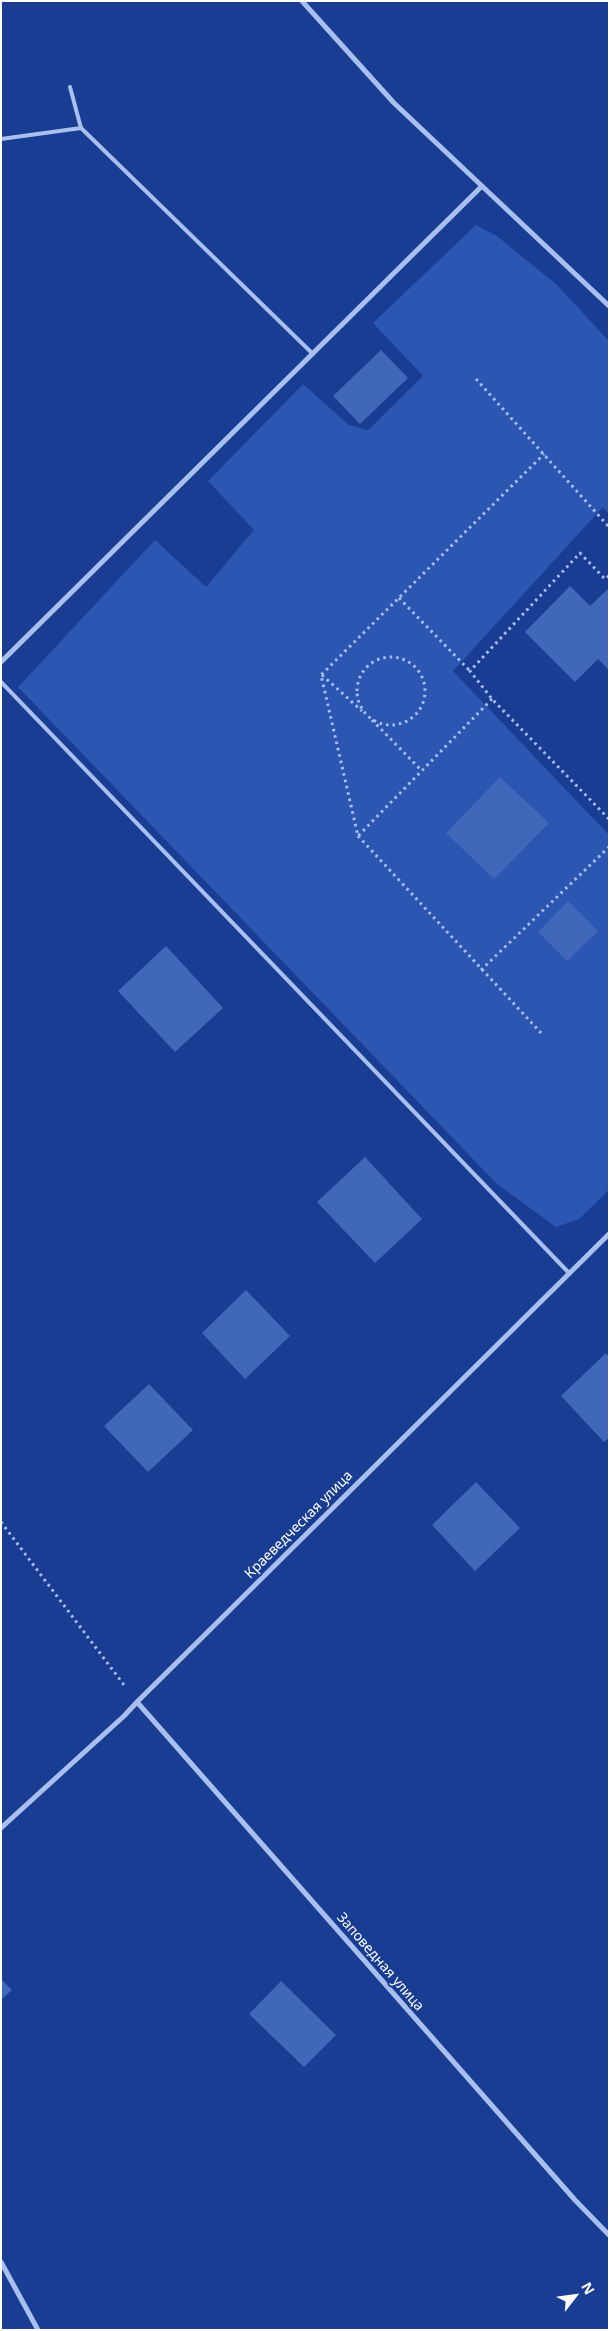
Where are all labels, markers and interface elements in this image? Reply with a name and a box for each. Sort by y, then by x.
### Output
street label: Краеведческая улица [242,1468,356,1582]
street label: Заповедная улица [333,1910,427,2014]
north arrow [550,2271,600,2321]
text: N [577,2279,599,2298]

